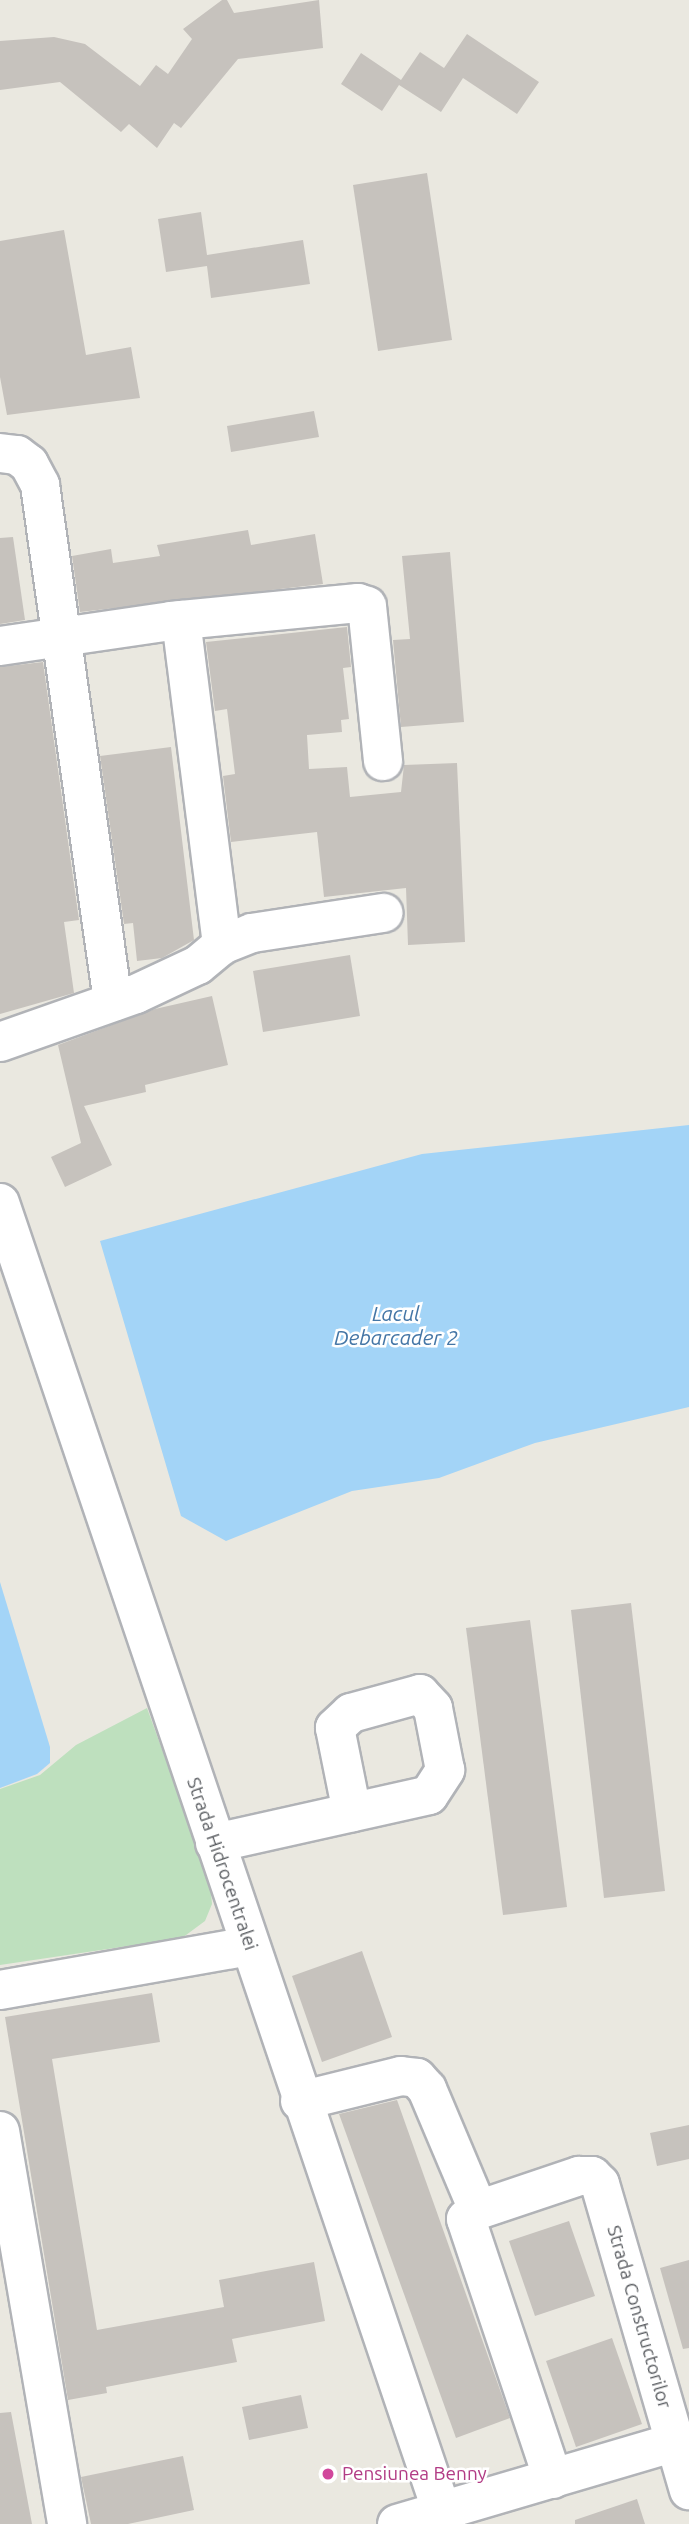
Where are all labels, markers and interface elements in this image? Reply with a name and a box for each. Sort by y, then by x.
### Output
water label: Lacul Debarcader 2 [334,1300,458,1350]
street label: Strada Hidrocentralei [182,1774,262,1954]
street label: Strada Constructorilor [602,2223,676,2411]
place label: Pensiunea Benny [342,2463,487,2485]
marker: Pensiunea Benny [320,2466,336,2482]

